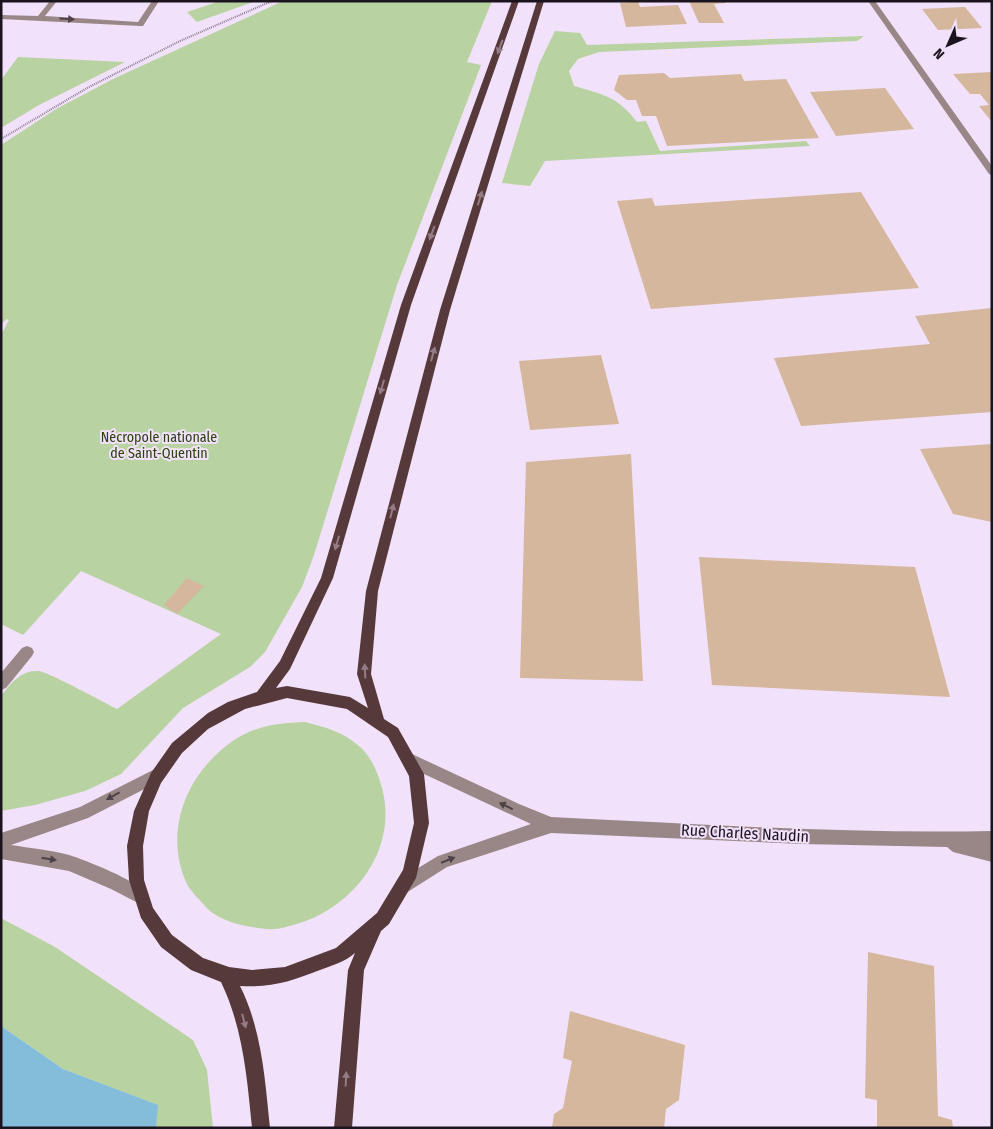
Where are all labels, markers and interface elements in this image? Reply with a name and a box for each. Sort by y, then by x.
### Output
one-way arrow [59,16,75,24]
north arrow [923,20,973,70]
one-way arrow [496,40,504,55]
text: N [930,45,948,63]
one-way arrow [476,191,484,206]
one-way arrow [428,226,436,241]
one-way arrow [429,346,437,361]
one-way arrow [378,380,386,395]
park label: Nécropole nationale de Saint-Quentin [101,429,217,462]
one-way arrow [388,504,396,519]
one-way arrow [332,536,340,551]
one-way arrow [361,662,369,678]
one-way arrow [106,792,120,801]
one-way arrow [499,802,513,810]
street label: Rue Charles Naudin [680,820,810,846]
one-way arrow [42,856,58,864]
one-way arrow [441,856,456,864]
one-way arrow [240,1014,248,1029]
one-way arrow [342,1071,350,1087]

